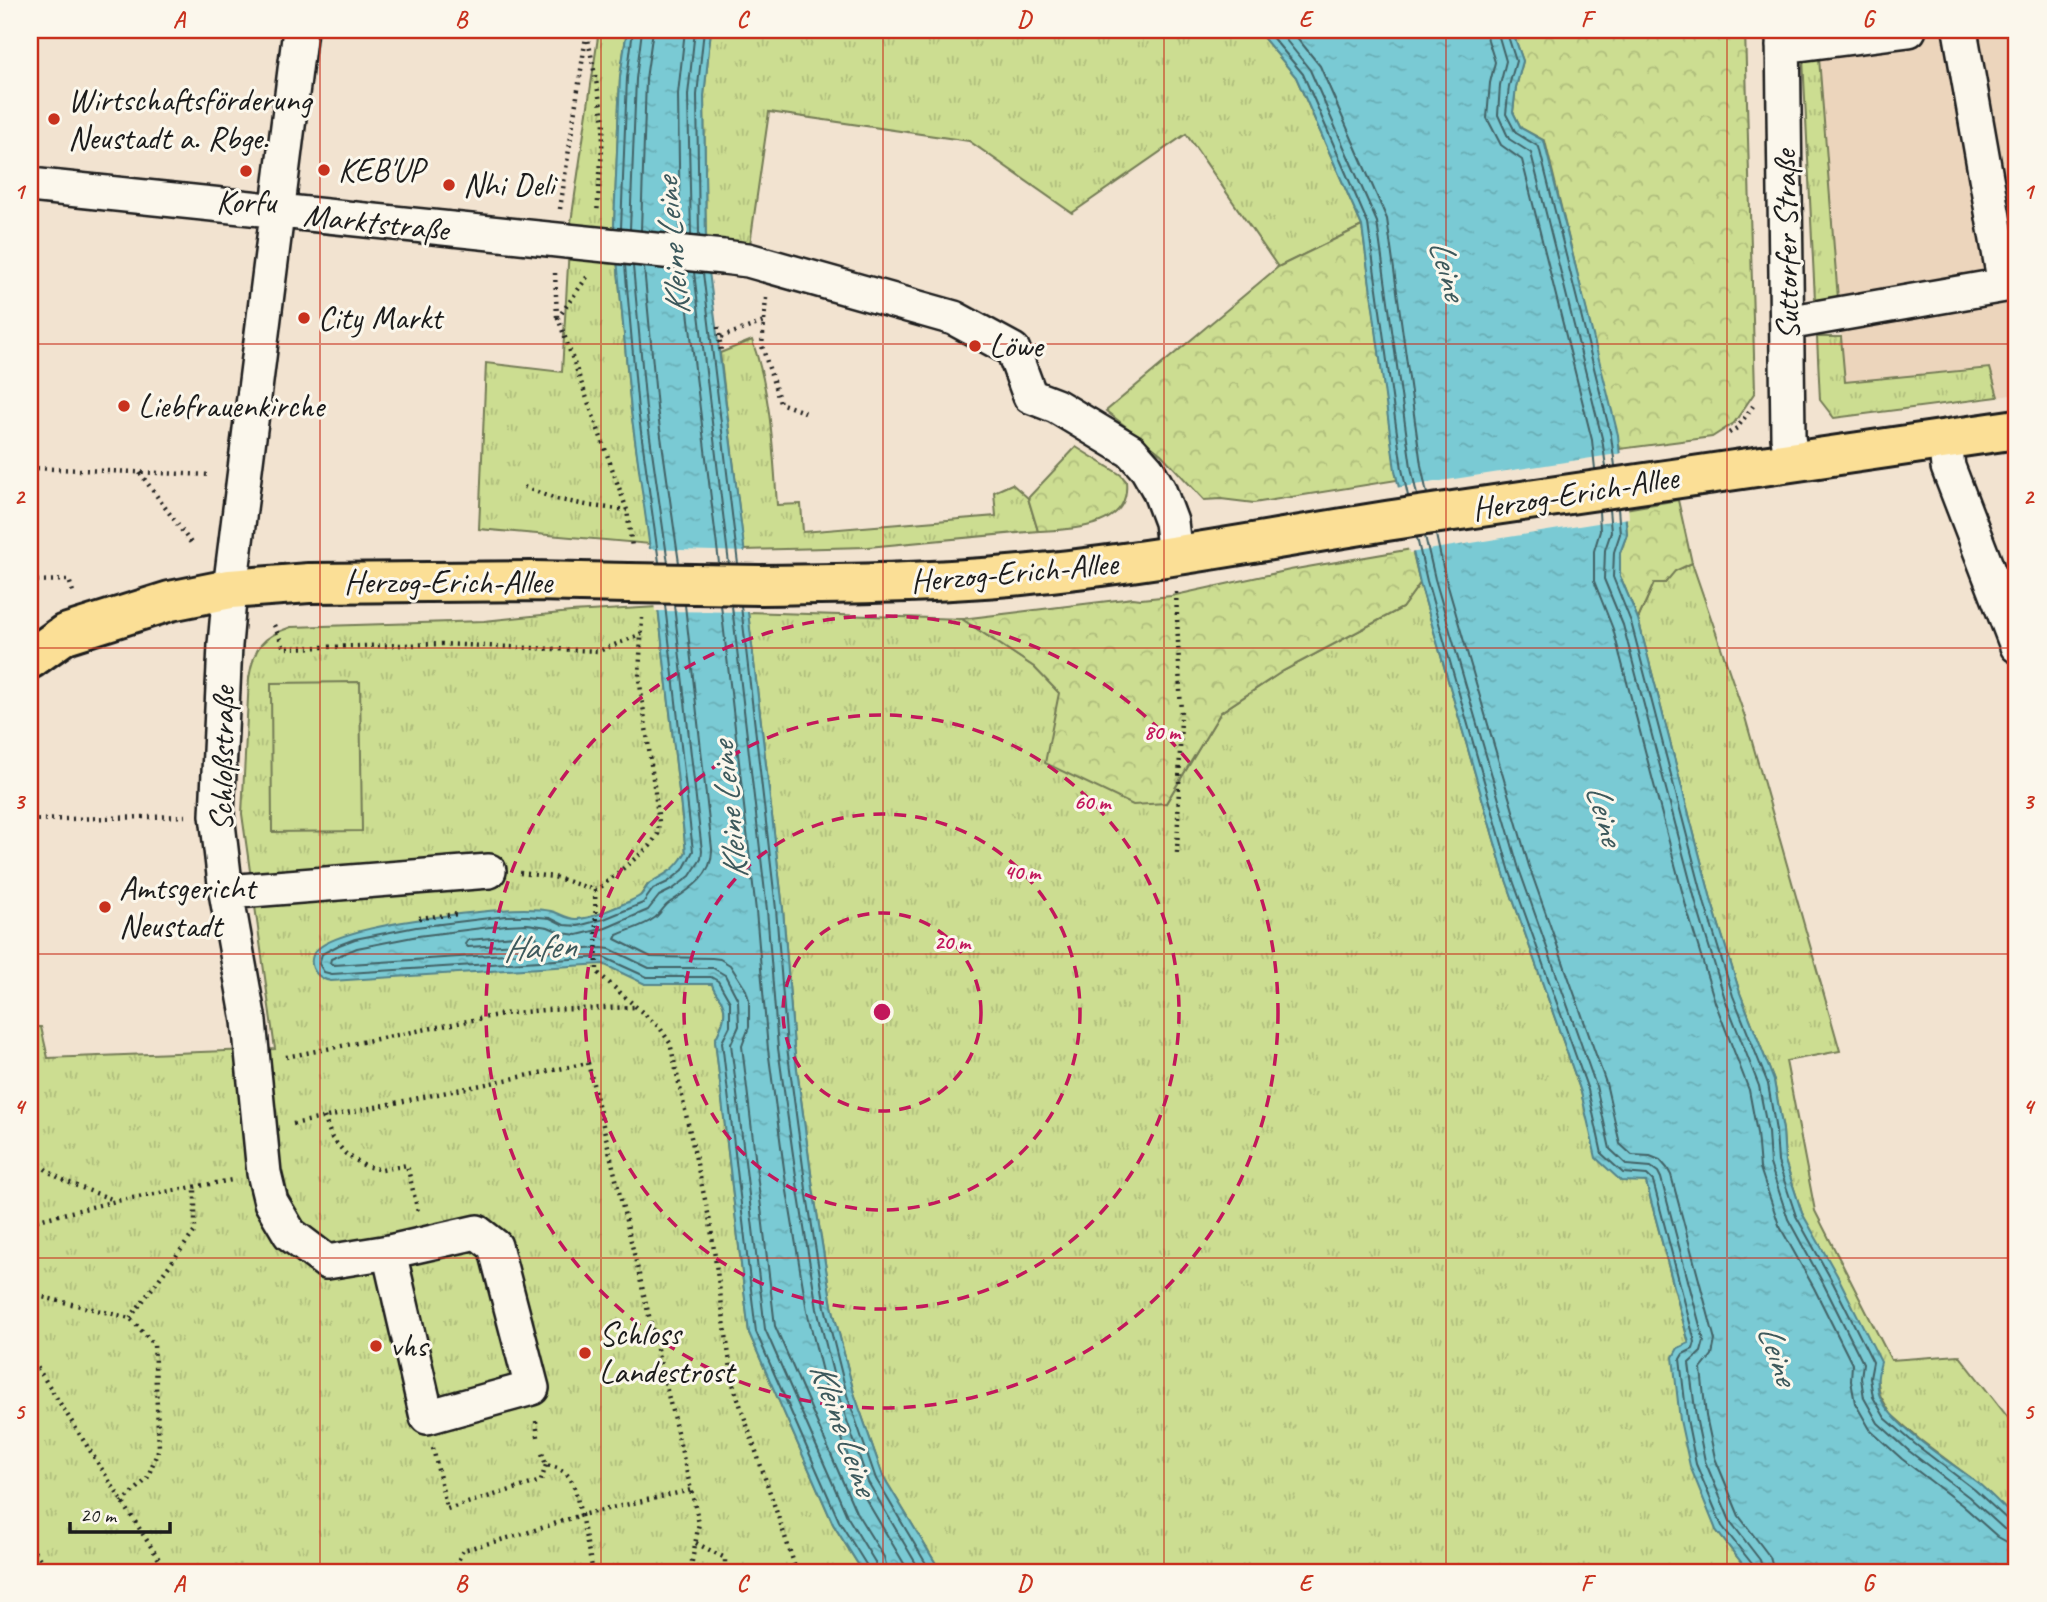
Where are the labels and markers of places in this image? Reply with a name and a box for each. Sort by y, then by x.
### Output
place label: Wirtschaftsförderung Neustadt a. Rbge. [68,79,313,159]
marker: Wirtschaftsförderung Neustadt a. Rbge. [46,111,62,127]
place label: KEB'UP [338,149,429,191]
marker: KEB'UP [316,162,332,178]
marker: Korfu [238,163,254,179]
place label: Nhi Deli [463,164,558,206]
marker: Nhi Deli [441,177,457,193]
place label: Korfu [216,181,278,223]
place label: City Markt [318,297,445,339]
marker: City Markt [296,310,312,326]
place label: Löwe [989,325,1045,367]
marker: Löwe [967,338,983,354]
place label: Liebfrauenkirche [138,385,326,427]
marker: Liebfrauenkirche [116,398,132,414]
place label: Amtsgericht Neustadt [119,867,258,947]
marker: Amtsgericht Neustadt [97,899,113,915]
centre of rings [870,1000,894,1024]
place label: Schloss Landestrost [599,1313,737,1393]
place label: vhs [390,1325,430,1367]
marker: vhs [368,1338,384,1354]
marker: Schloss Landestrost [577,1345,593,1361]

